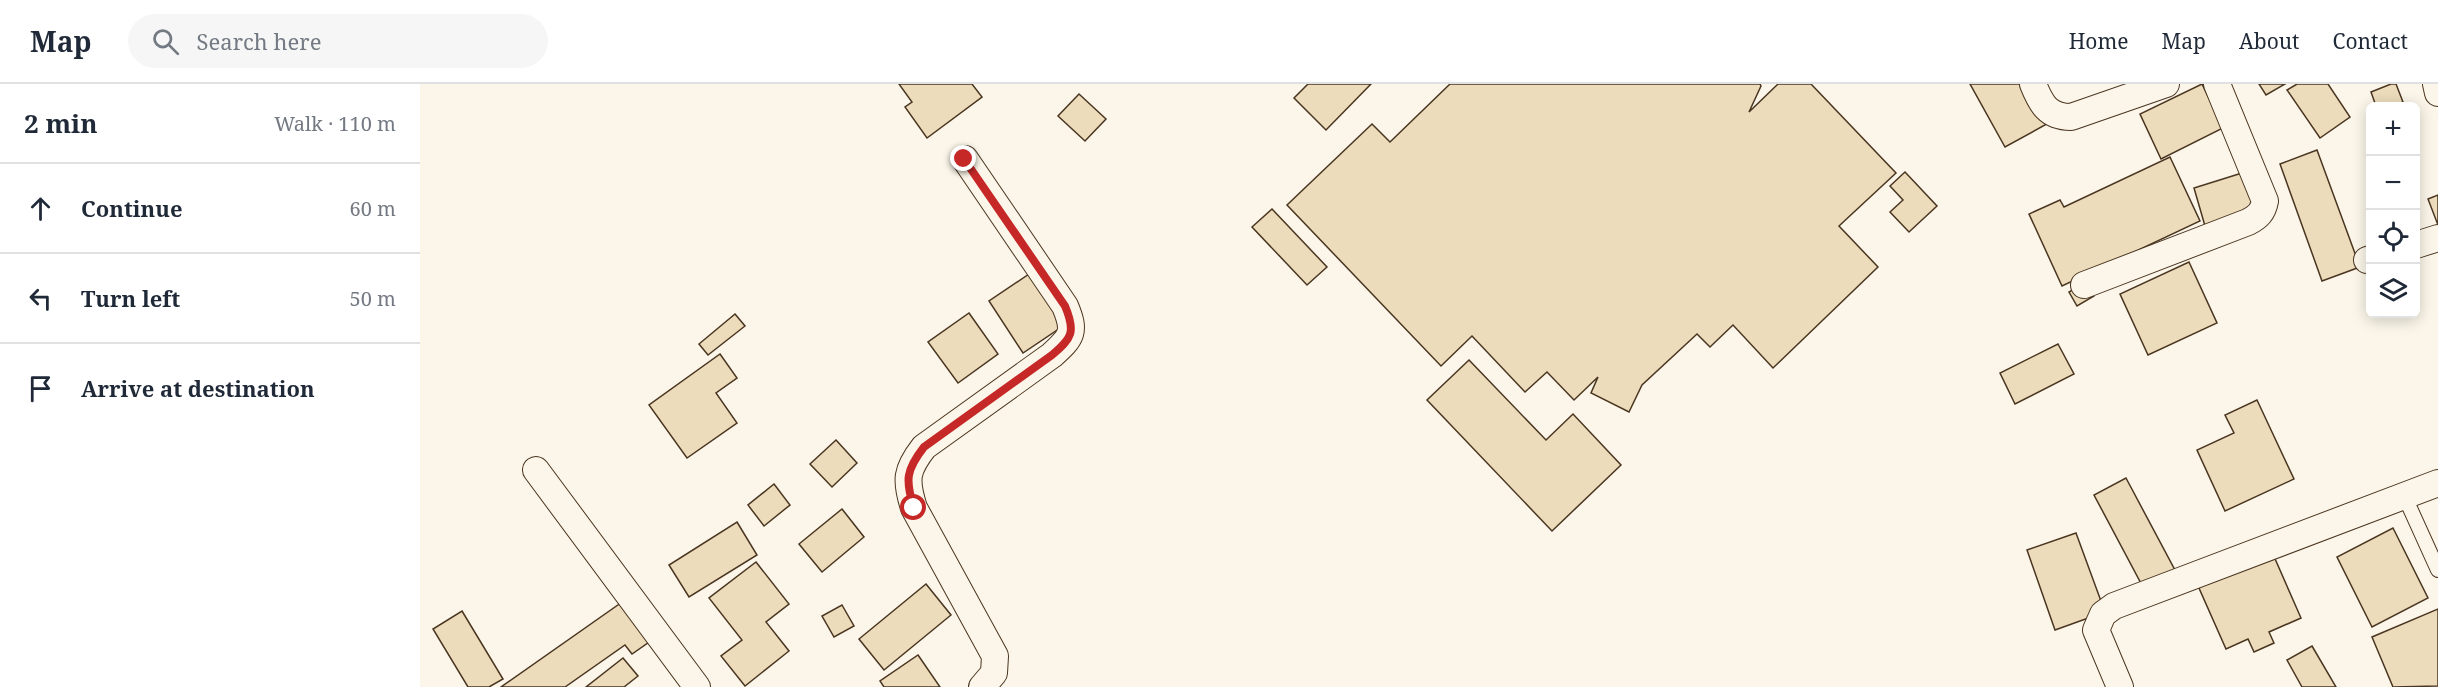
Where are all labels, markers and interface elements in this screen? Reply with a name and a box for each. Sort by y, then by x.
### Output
search box [128,14,548,68]
text: Map [30,22,92,60]
icon: search [149,25,182,58]
text: Search here [197,26,321,56]
text: Home [2069,27,2129,55]
text: Map [2162,27,2206,55]
text: About [2239,27,2300,55]
text: Contact [2333,27,2408,55]
map controls [2366,102,2420,318]
button: + [2366,102,2420,156]
text: 2 min [24,105,98,141]
text: Walk · 110 m [274,110,396,137]
route end [950,145,976,171]
button: − [2366,156,2420,210]
icon: ahead [24,192,57,225]
text: Continue [81,193,183,223]
text: 60 m [350,195,396,222]
button: locate [2366,210,2420,264]
button: layers [2366,264,2420,318]
icon: left [24,282,57,315]
text: Turn left [81,283,180,313]
text: 50 m [350,285,396,312]
icon: arrive [24,372,57,405]
text: Arrive at destination [81,373,315,403]
route start [900,494,926,520]

